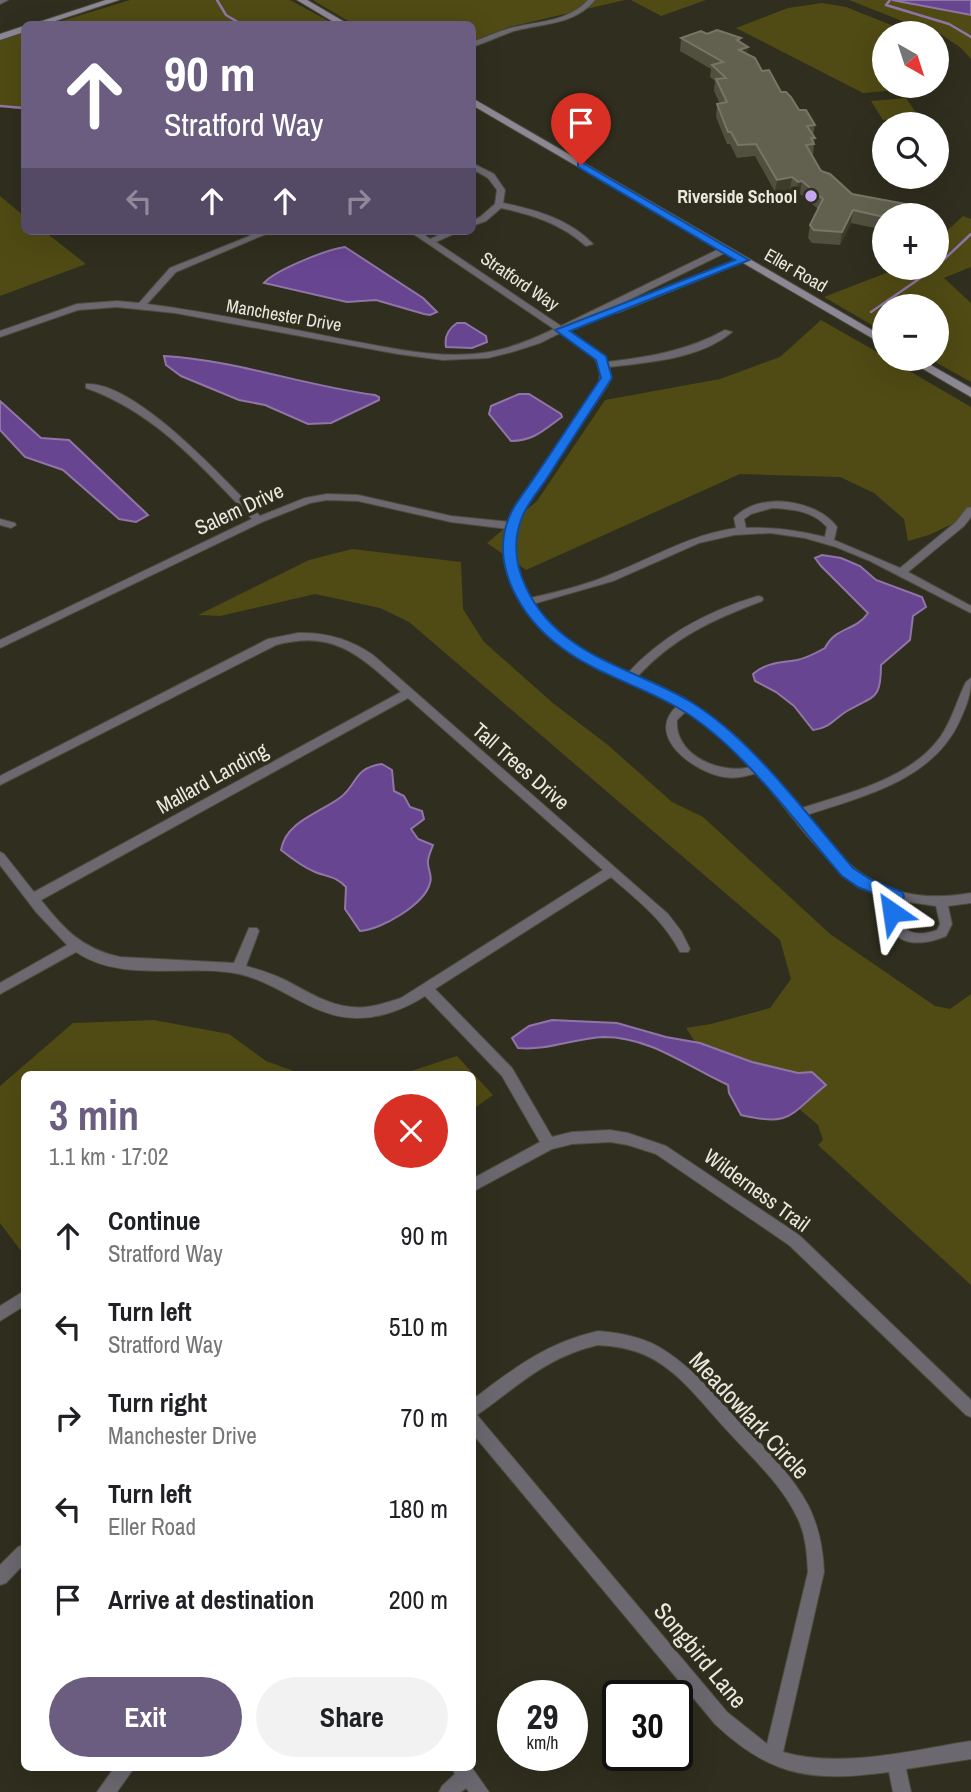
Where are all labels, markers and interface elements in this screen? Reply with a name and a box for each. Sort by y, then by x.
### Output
north arrow [872,21,948,98]
map controls [872,21,949,371]
text: 90 m [164,40,256,106]
icon: ahead [49,49,140,140]
pin [551,93,611,165]
text: Stratford Way [164,103,323,146]
icon: arrive [562,104,600,142]
button: search [872,112,949,189]
icon: left [120,182,158,220]
icon: ahead [193,182,231,220]
icon: ahead [266,182,304,220]
icon: right [339,182,377,220]
place label: Riverside School [677,184,797,209]
marker: Riverside School [803,188,819,204]
button: + [872,203,949,280]
street label: Eller Road [760,242,832,298]
street label: Stratford Way [476,246,565,317]
street label: Manchester Drive [224,293,344,337]
button: − [872,294,949,371]
street label: Salem Drive [190,476,288,542]
street label: Tall Trees Drive [466,716,576,816]
street label: Mallard Landing [151,735,273,821]
position arrow [855,875,929,949]
text: 3 min [49,1087,139,1143]
button: close [374,1094,448,1168]
text: 1.1 km · 17:02 [49,1141,169,1172]
street label: Wilderness Trail [698,1142,816,1238]
text: Continue [108,1203,200,1238]
icon: ahead [49,1217,87,1255]
text: 90 m [401,1218,448,1253]
text: Stratford Way [108,1238,223,1269]
text: Turn left [108,1294,192,1329]
icon: left [49,1308,87,1346]
text: 510 m [389,1309,448,1344]
text: Stratford Way [108,1329,223,1360]
street label: Meadowlark Circle [683,1345,817,1485]
text: Turn right [108,1385,207,1420]
icon: right [49,1399,87,1437]
text: 70 m [401,1400,448,1435]
text: Manchester Drive [108,1420,257,1451]
text: Turn left [108,1476,192,1511]
icon: left [49,1490,87,1528]
text: 180 m [389,1491,448,1526]
text: Eller Road [108,1511,196,1542]
icon: arrive [49,1581,87,1619]
text: Arrive at destination [108,1582,314,1617]
text: 200 m [389,1582,448,1617]
street label: Songbird Lane [647,1595,755,1715]
button: Exit [49,1677,242,1757]
button: Share [256,1677,448,1757]
speed limit sign: 30 [602,1680,693,1771]
text: 29 [527,1693,558,1740]
text: km/h [527,1730,559,1755]

